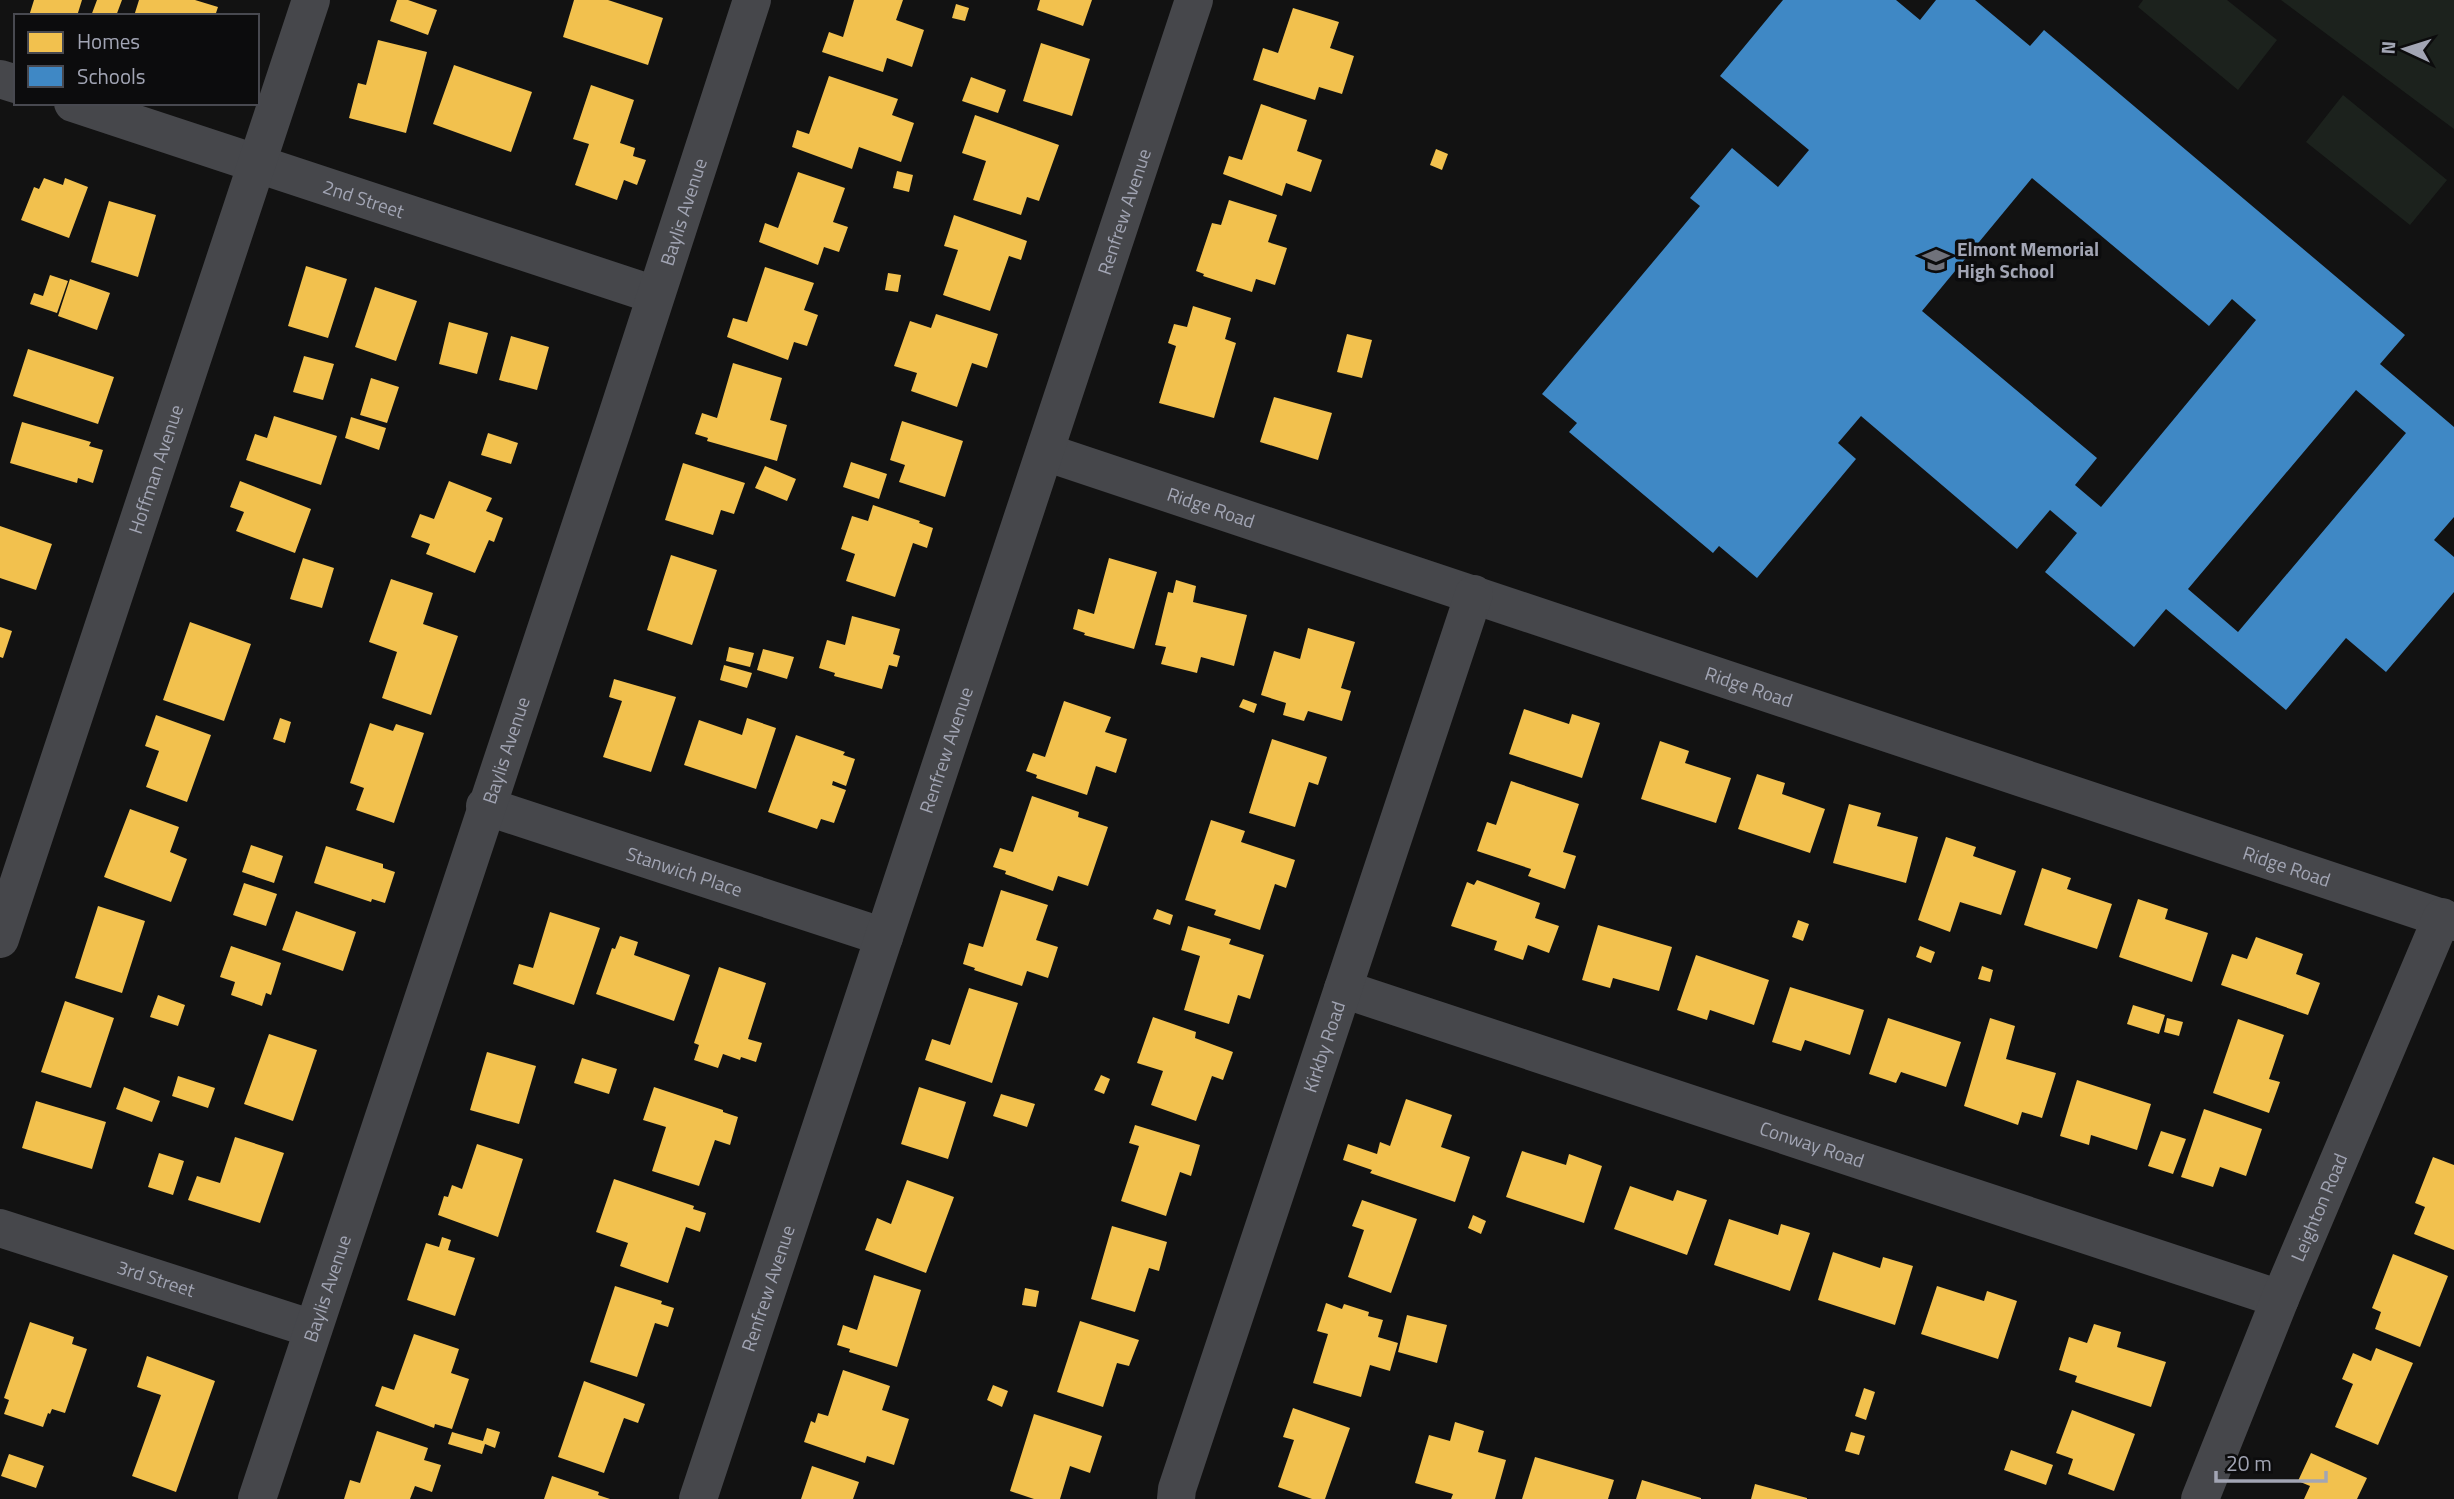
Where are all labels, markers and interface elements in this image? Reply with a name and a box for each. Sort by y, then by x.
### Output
legend [14,14,259,105]
north arrow [2370,14,2440,84]
text: Homes [77,25,140,57]
text: N [2373,40,2402,55]
text: Schools [77,60,146,92]
street label: Renfrew Avenue [1089,144,1158,279]
street label: Baylis Avenue [652,154,714,269]
street label: 2nd Street [319,171,409,225]
place label: Elmont Memorial High School [1957,234,2099,285]
school or university icon: Elmont Memorial High School [1921,245,1951,275]
street label: Hoffman Avenue [120,400,190,537]
street label: Ridge Road [1164,479,1259,535]
street label: Ridge Road [1701,658,1797,714]
street label: Renfrew Avenue [911,683,980,817]
street label: Baylis Avenue [474,693,537,808]
street label: Stanwich Place [623,838,747,904]
street label: Ridge Road [2239,838,2335,894]
street label: Kirkby Road [1295,997,1352,1096]
street label: Conway Road [1756,1113,1868,1175]
street label: Leighton Road [2283,1149,2354,1266]
street label: Renfrew Avenue [733,1221,802,1355]
street label: Baylis Avenue [295,1231,358,1346]
street label: 3rd Street [114,1252,199,1304]
scale bar [2216,1440,2326,1484]
text: 20 m [2226,1447,2272,1479]

